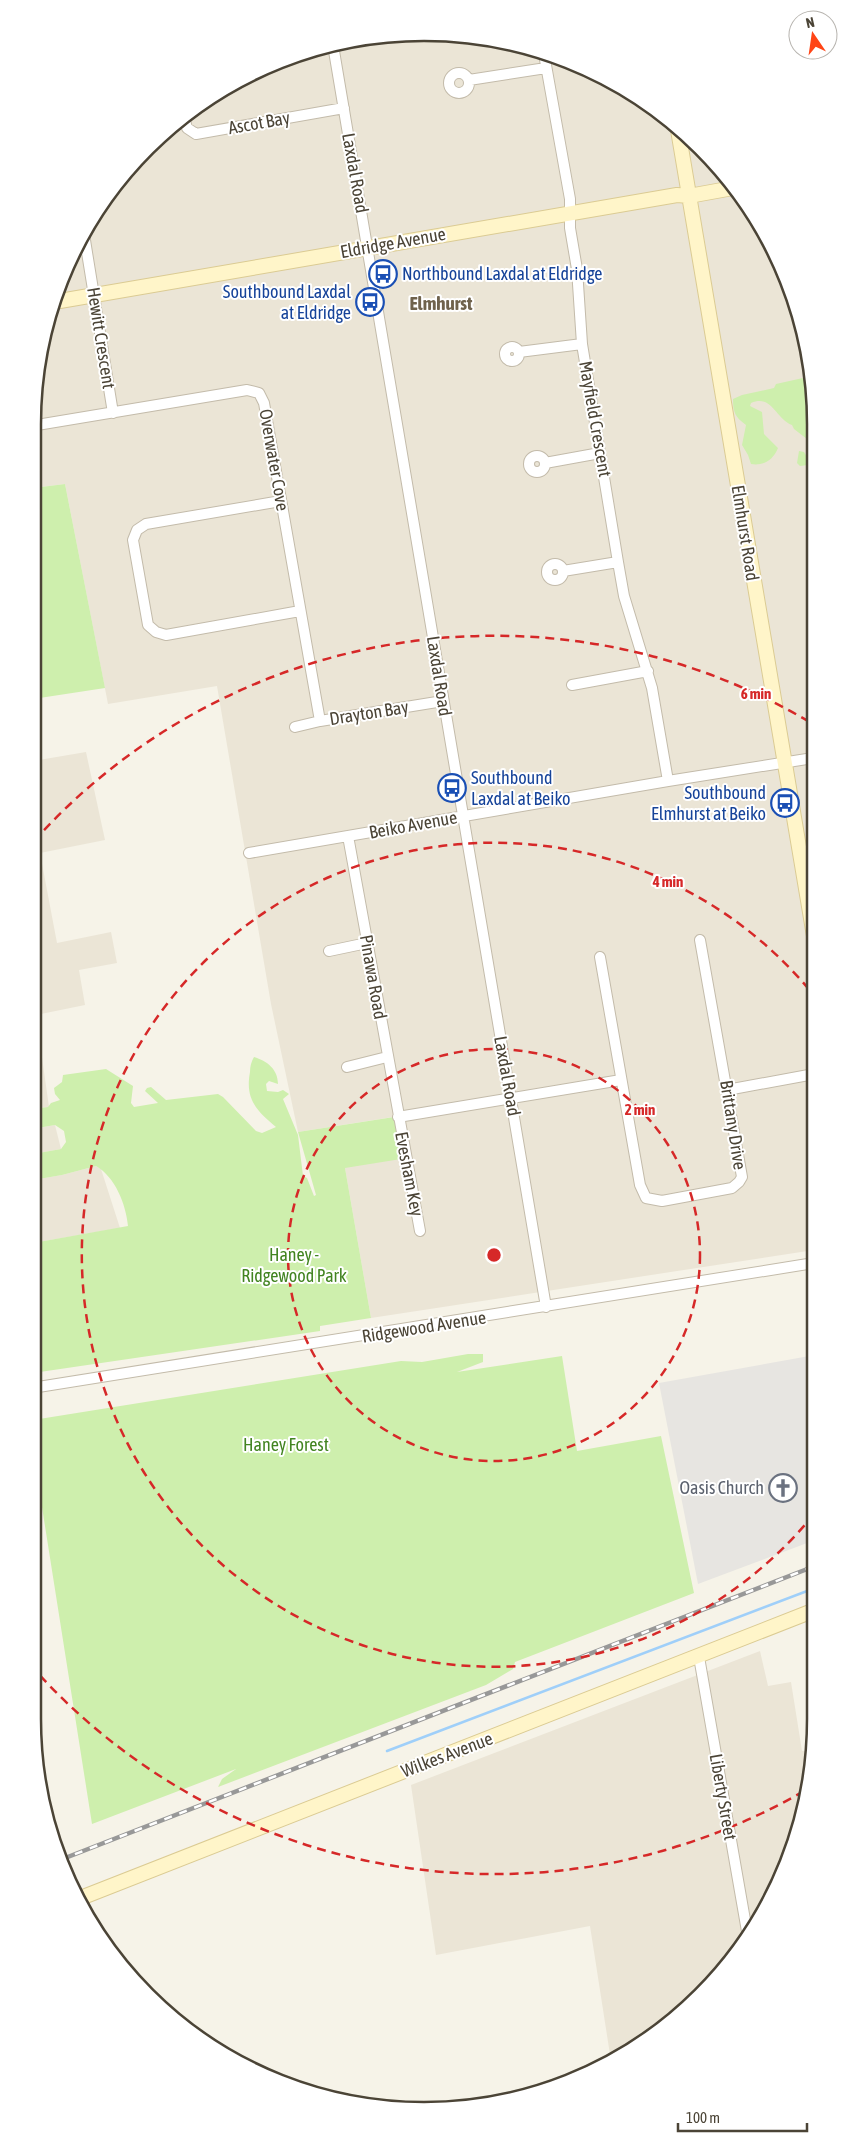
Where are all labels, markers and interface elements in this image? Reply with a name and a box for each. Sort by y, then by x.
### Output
north arrow [788,10,838,60]
text: N [804,14,816,31]
street label: Ascot Bay [226,107,291,138]
street label: Laxdal Road [338,131,373,215]
street label: Eldridge Avenue [339,223,447,262]
bus stop icon: Northbound Laxdal at Eldridge [368,259,398,289]
place label: Northbound Laxdal at Eldridge [402,263,602,284]
place label: Southbound Laxdal at Eldridge [223,281,351,323]
street label: Hewitt Crescent [83,285,120,390]
bus stop icon: Southbound Laxdal at Eldridge [355,287,385,317]
district label: Elmhurst [410,292,473,314]
street label: Mayfield Crescent [575,359,616,479]
street label: Overwater Cove [255,407,294,512]
street label: Elmhurst Road [728,484,763,582]
street label: Laxdal Road [423,634,456,718]
text: 6 min [741,685,771,702]
street label: Drayton Bay [328,696,410,729]
place label: Southbound Laxdal at Beiko [471,767,570,809]
bus stop icon: Southbound Laxdal at Beiko [437,773,467,803]
place label: Southbound Elmhurst at Beiko [651,782,766,824]
bus stop icon: Southbound Elmhurst at Beiko [770,788,800,818]
street label: Beiko Avenue [367,806,459,843]
text: 4 min [652,873,683,890]
street label: Pinawa Road [356,933,391,1021]
street label: Laxdal Road [490,1034,525,1118]
street label: Brittany Drive [716,1079,751,1171]
text: 2 min [625,1101,655,1118]
street label: Evesham Key [391,1130,428,1218]
park label: Haney - Ridgewood Park [241,1244,347,1286]
centre of rings [485,1246,503,1264]
street label: Ridgewood Avenue [360,1306,487,1347]
park label: Haney Forest [243,1434,329,1455]
church icon: Oasis Church [768,1473,798,1503]
place label: Oasis Church [680,1477,764,1498]
street label: Wilkes Avenue [398,1727,496,1782]
street label: Liberty Street [706,1752,741,1842]
scale bar [678,2100,807,2132]
text: 100 m [686,2109,720,2126]

